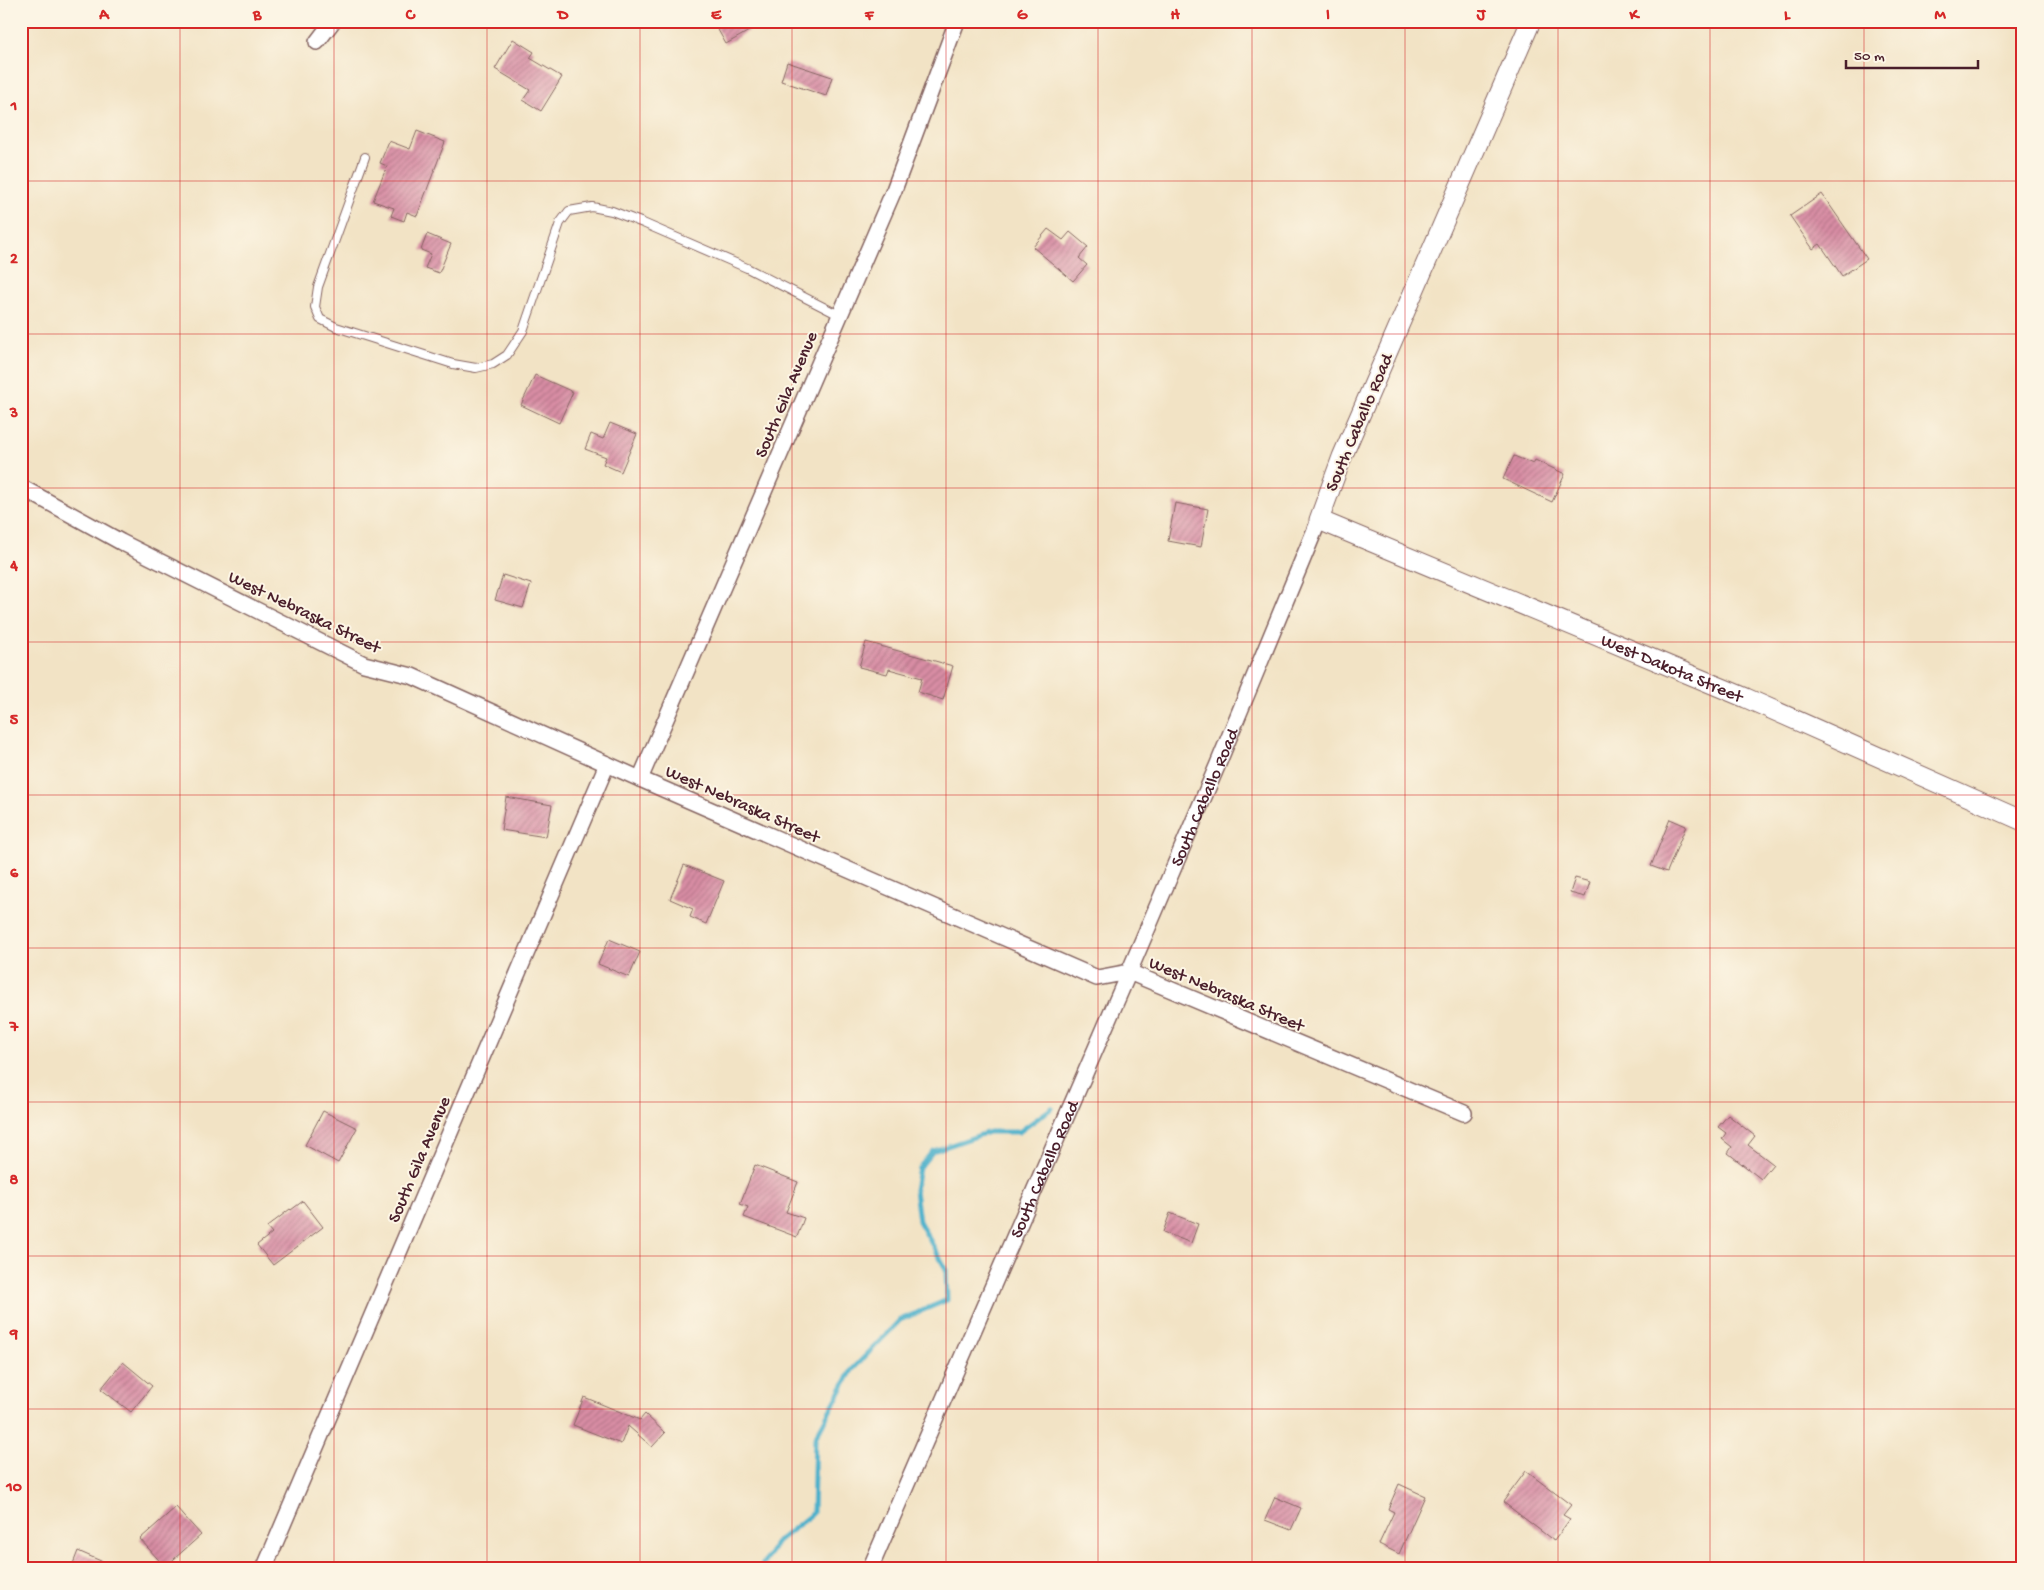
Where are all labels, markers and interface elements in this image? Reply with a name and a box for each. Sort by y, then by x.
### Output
text: A [98,7,110,26]
text: B [252,7,262,26]
text: C [405,7,416,26]
text: D [556,7,569,26]
text: E [711,7,722,26]
text: F [864,7,875,26]
text: G [1017,7,1028,26]
text: H [1170,7,1180,26]
text: I [1326,7,1330,26]
text: J [1476,7,1487,26]
text: K [1629,7,1641,26]
text: L [1784,7,1791,26]
text: M [1934,7,1946,26]
scale bar [1846,38,1979,70]
text: 50 m [1854,48,1885,66]
text: 1 [10,98,17,117]
text: 2 [10,251,18,270]
street label: South Gila Avenue [751,328,824,461]
street label: South Caballo Road [1322,350,1399,495]
text: 3 [9,405,18,424]
text: 4 [9,558,18,577]
street label: West Nebraska Street [224,567,385,660]
street label: West Dakota Street [1597,631,1747,709]
text: 5 [10,712,19,731]
street label: South Caballo Road [1167,725,1245,870]
street label: West Nebraska Street [662,762,824,849]
text: 6 [10,865,19,884]
street label: West Nebraska Street [1145,953,1308,1038]
text: 7 [9,1019,19,1038]
street label: South Gila Avenue [384,1093,457,1226]
street label: South Caballo Road [1007,1097,1085,1242]
text: 8 [10,1172,19,1191]
text: 9 [9,1326,18,1345]
text: 10 [5,1479,22,1498]

